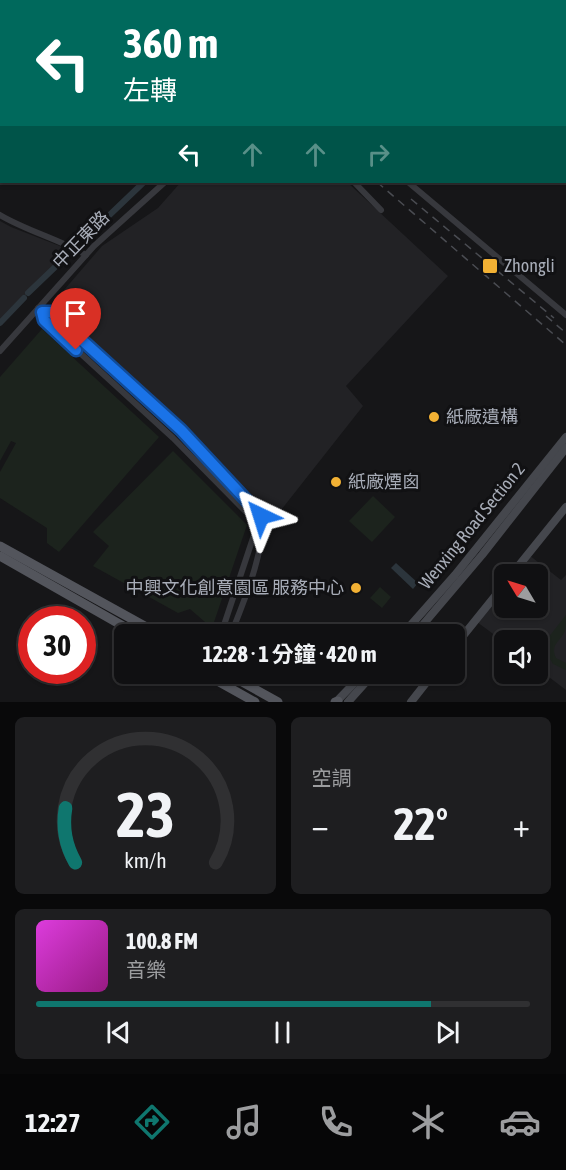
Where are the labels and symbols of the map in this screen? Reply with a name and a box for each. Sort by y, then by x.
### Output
street label: 中正東路 [48,206,113,273]
place label: Zhongli [504,255,555,276]
marker: Zhongli [481,257,499,275]
pin [50,288,101,350]
place label: 紙廠遺構 [446,406,518,427]
marker: 紙廠遺構 [427,410,441,424]
street label: Wenxing Road Section 2 [414,458,529,593]
place label: 紙廠煙囪 [348,471,420,492]
marker: 紙廠煙囪 [329,475,343,489]
position arrow [229,484,293,548]
north arrow [494,564,548,618]
place label: 中興文化創意園區 服務中心 [126,577,344,598]
marker: 中興文化創意園區 服務中心 [349,581,363,595]
speed limit sign: 30 [18,606,96,684]

